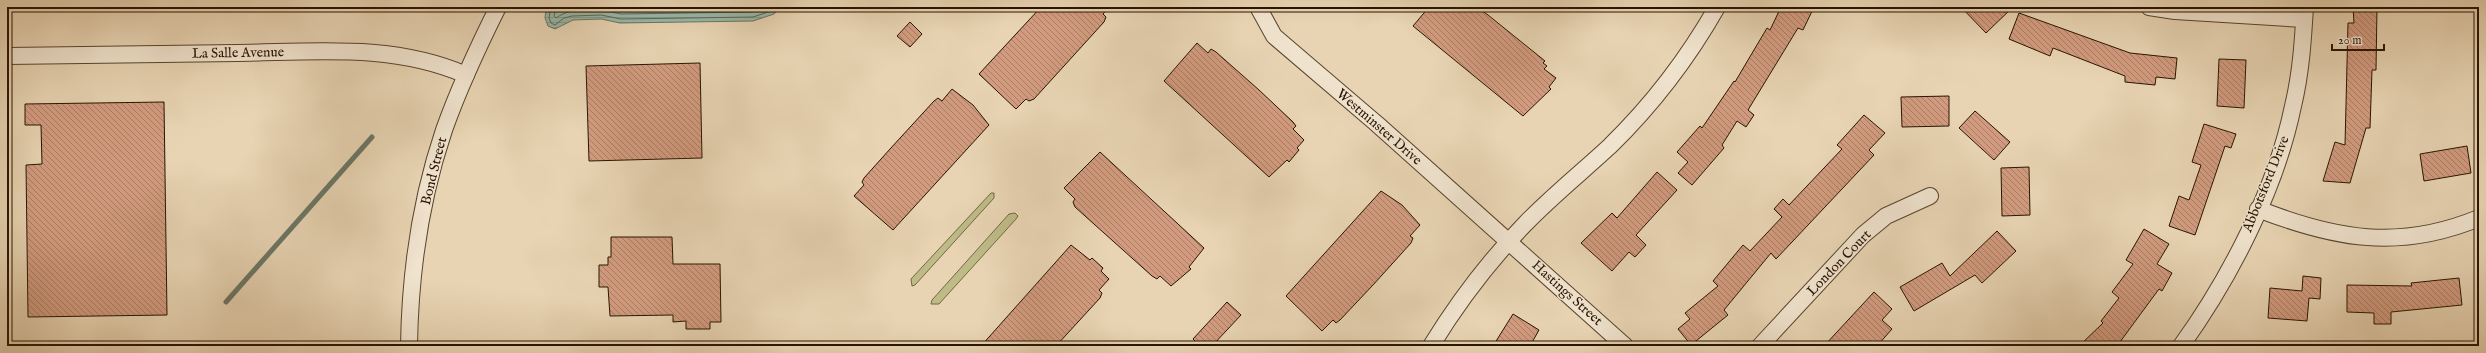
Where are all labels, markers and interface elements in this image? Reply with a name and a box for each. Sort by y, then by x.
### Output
scale bar [2332,26,2384,52]
text: 20 m [2338,33,2361,48]
street label: La Salle Avenue [192,43,285,63]
street label: Westminster Drive [1332,85,1426,170]
street label: Abbotsford Drive [2238,133,2294,236]
street label: Bond Street [417,135,451,207]
street label: London Court [1803,226,1875,300]
street label: Hastings Street [1528,256,1606,330]

